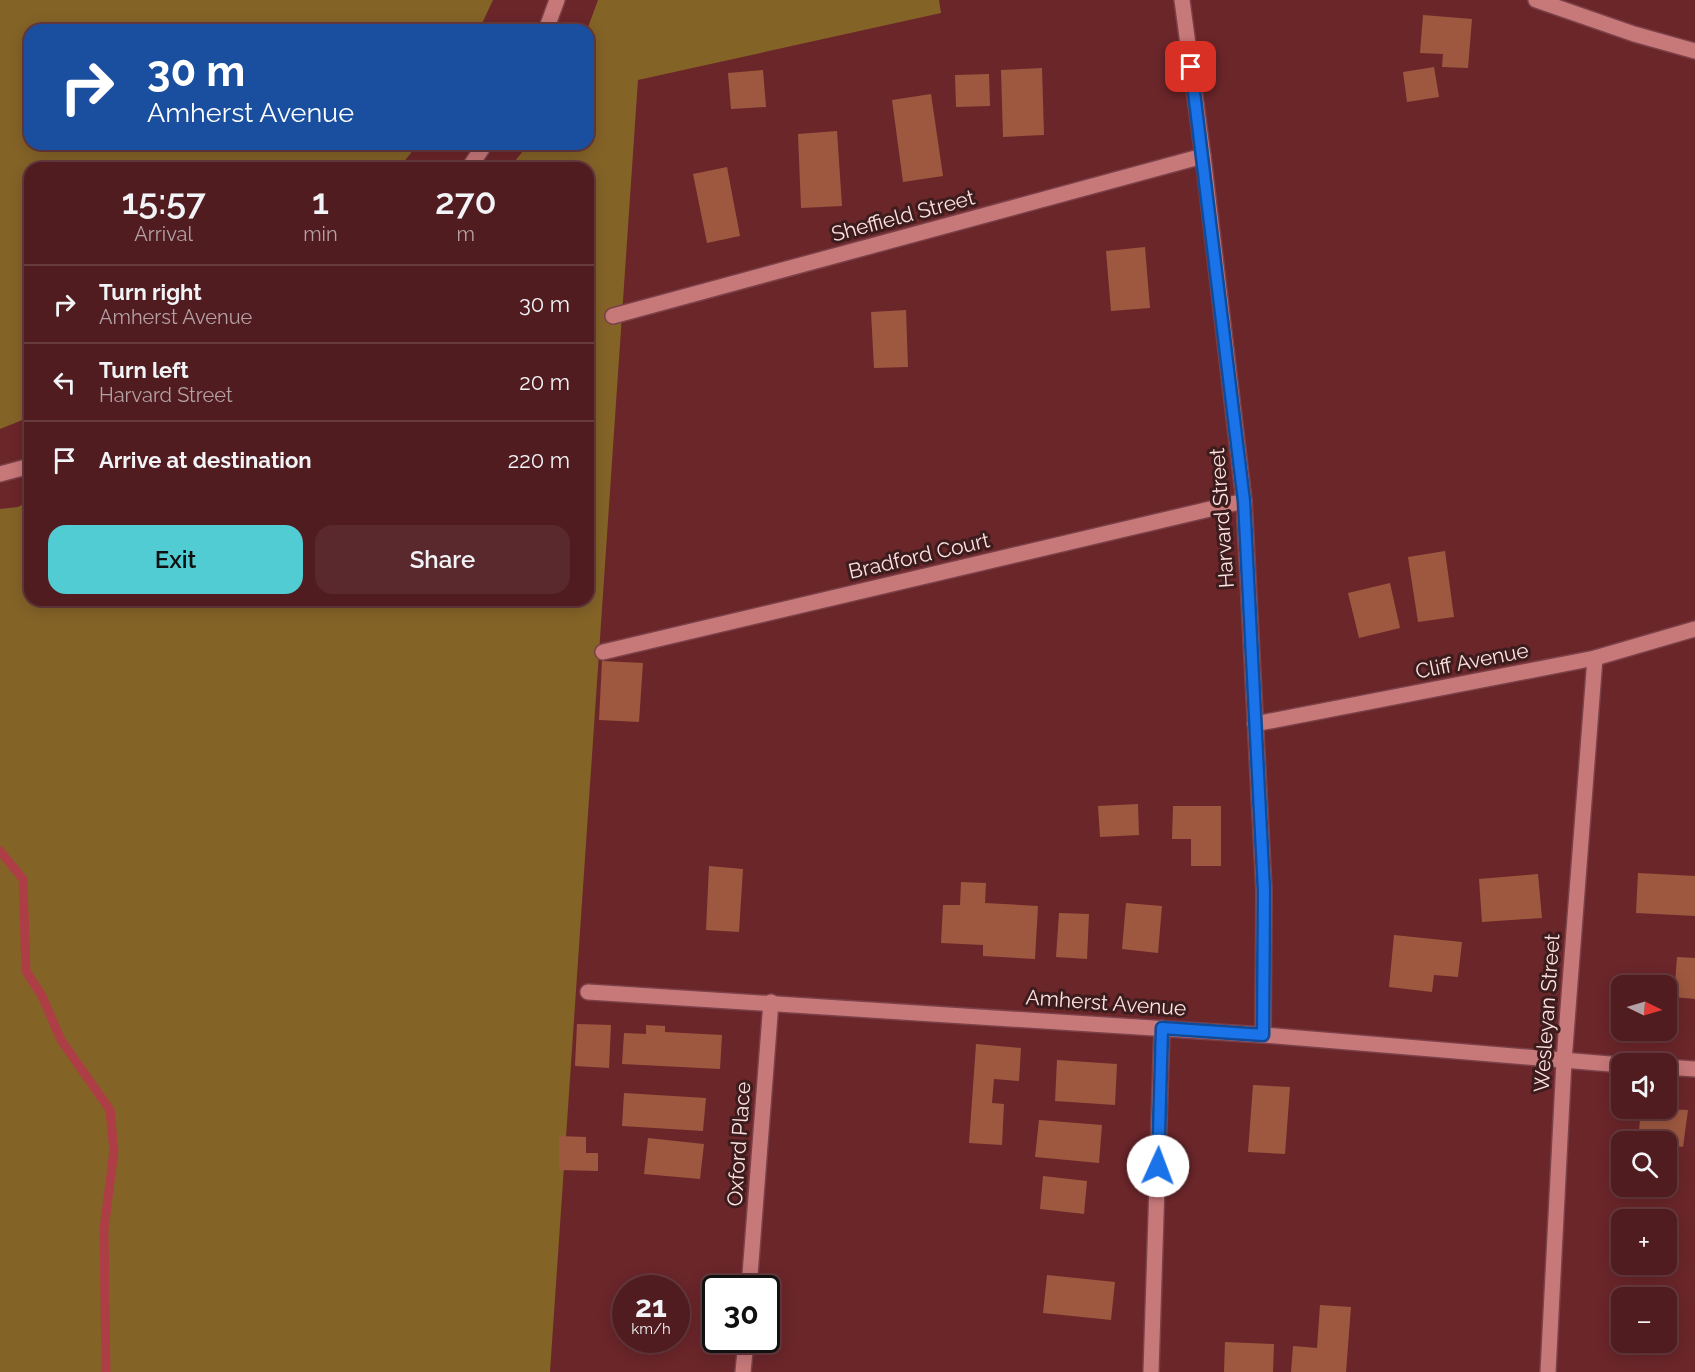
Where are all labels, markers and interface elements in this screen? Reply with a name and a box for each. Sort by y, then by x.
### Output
pin [1165,41,1216,92]
text: 30 m [147,47,245,96]
icon: right [48,48,126,126]
icon: arrive [1174,50,1207,83]
text: Amherst Avenue [147,97,354,128]
text: 15:57 [121,180,206,222]
text: 1 [312,180,329,222]
text: 270 [435,180,497,222]
street label: Sheffield Street [828,184,977,247]
text: Arrival [134,222,193,246]
text: min [303,222,338,246]
text: m [457,222,475,246]
text: Turn right [99,279,202,305]
icon: right [48,288,81,321]
text: 30 m [519,291,570,317]
text: Amherst Avenue [99,305,252,329]
text: Turn left [99,357,189,383]
icon: left [48,366,81,399]
text: 20 m [519,369,570,395]
text: Harvard Street [99,383,233,407]
icon: arrive [48,444,81,477]
text: Arrive at destination [99,447,312,473]
text: 220 m [508,447,570,473]
street label: Harvard Street [1204,447,1239,589]
button: Exit [48,525,303,594]
button: Share [315,525,570,594]
street label: Bradford Court [846,527,992,584]
street label: Cliff Avenue [1413,637,1531,684]
street label: Wesleyan Street [1528,933,1565,1093]
north arrow [1611,975,1677,1041]
map controls [1611,975,1677,1353]
street label: Amherst Avenue [1025,984,1187,1021]
button: sound [1611,1053,1677,1119]
street label: Oxford Place [722,1081,755,1207]
button: search [1611,1131,1677,1197]
position arrow [1126,1134,1190,1198]
button: + [1611,1209,1677,1275]
speed limit sign: 30 [702,1275,780,1353]
button: − [1611,1287,1677,1353]
text: 21 [635,1289,667,1324]
text: km/h [631,1320,671,1338]

